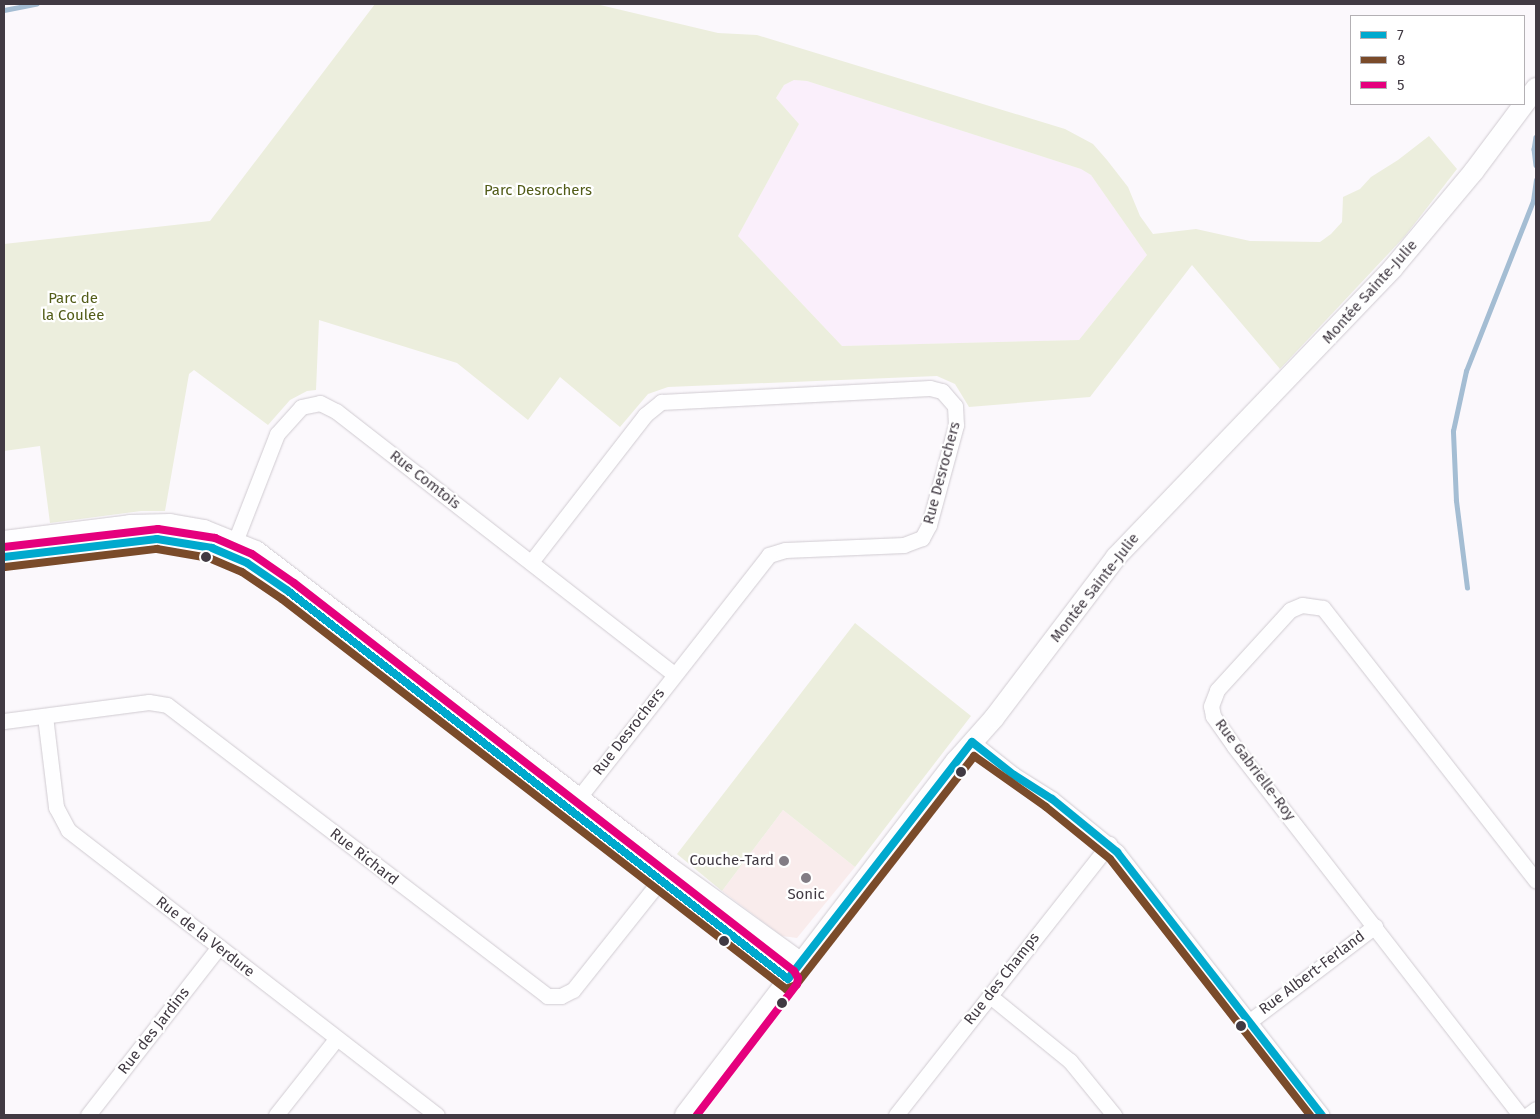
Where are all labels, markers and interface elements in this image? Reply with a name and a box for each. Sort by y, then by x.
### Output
legend [1350,15,1525,105]
text: 7 [1397,26,1404,44]
text: 8 [1397,51,1405,69]
text: 5 [1397,76,1405,94]
park label: Parc Desrochers [484,182,592,200]
street label: Montée Sainte-Julie [1319,236,1421,348]
park label: Parc de la Coulée [42,289,104,324]
street label: Rue Desrochers [920,420,964,526]
street label: Rue Comtois [386,447,464,513]
street label: Montée Sainte-Julie [1047,530,1143,646]
unlabelled marker [201,552,211,562]
street label: Rue Desrochers [589,685,669,779]
street label: Rue Gabrielle-Roy [1211,716,1299,824]
unlabelled marker [956,767,966,777]
street label: Rue Richard [326,825,402,889]
place label: Couche-Tard [690,852,774,870]
marker: Couche-Tard [778,855,790,867]
marker: Sonic [800,872,812,884]
place label: Sonic [787,886,825,904]
street label: Rue de la Verdure [152,893,258,981]
street label: Rue Albert-Ferland [1256,927,1368,1019]
street label: Rue des Champs [960,929,1044,1029]
unlabelled marker [719,936,729,946]
street label: Rue des Jardins [115,984,193,1078]
unlabelled marker [777,998,787,1008]
unlabelled marker [1236,1021,1246,1031]

